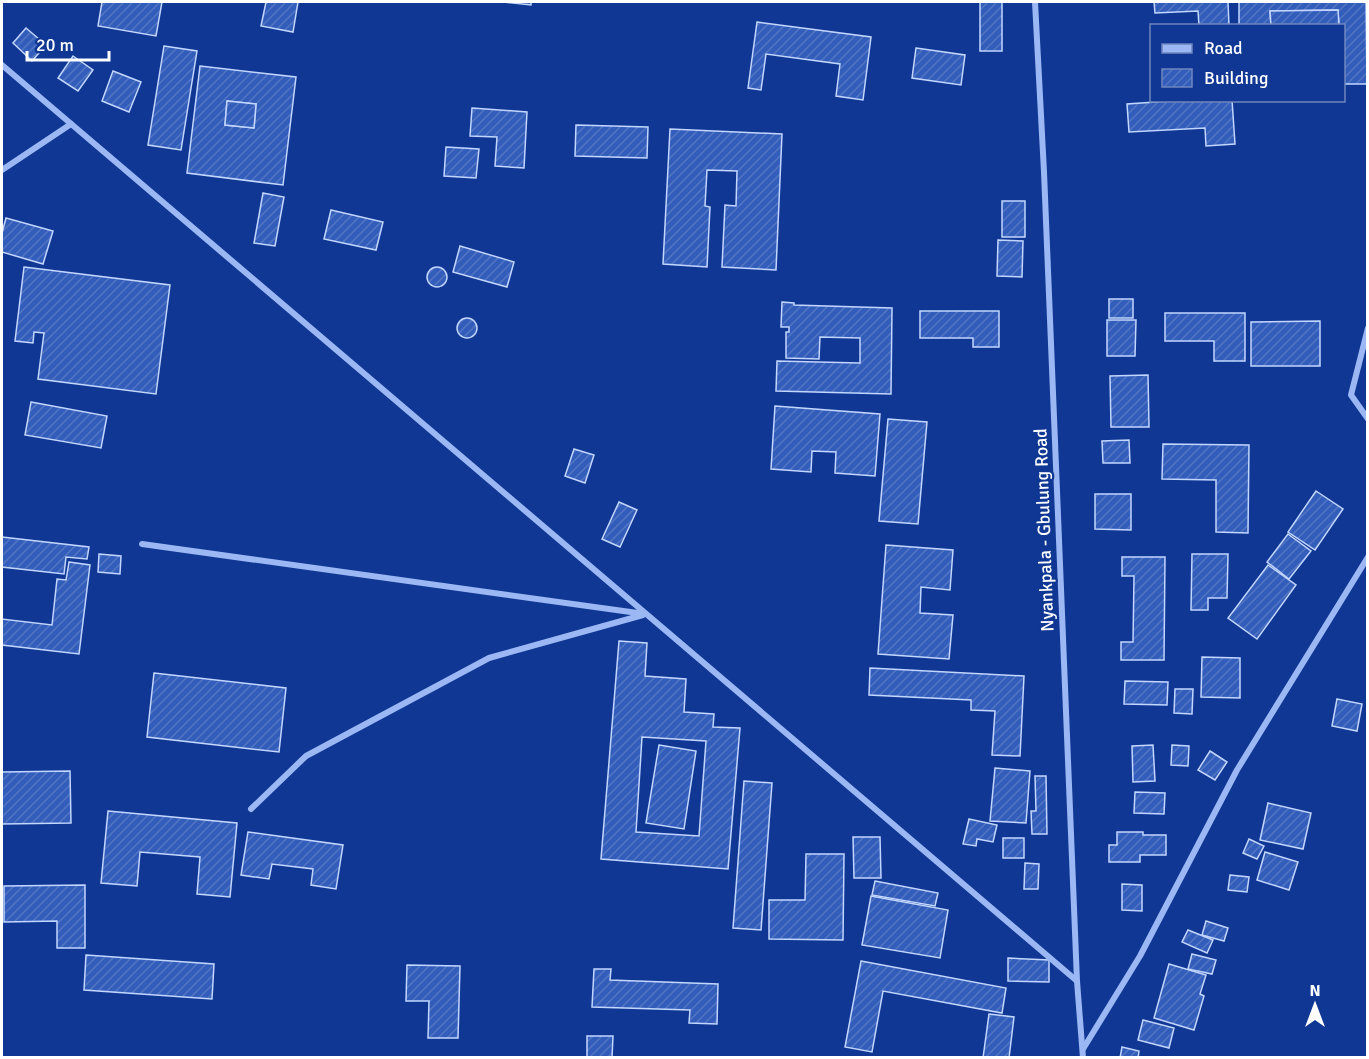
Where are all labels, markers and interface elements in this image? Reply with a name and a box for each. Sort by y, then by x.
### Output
scale bar [27,24,110,62]
legend [1150,24,1345,102]
text: 20 m [36,34,74,56]
text: Road [1204,37,1243,59]
text: Building [1204,67,1268,89]
street label: Nyankpala - Gbulung Road [1029,428,1059,632]
north arrow [1285,975,1345,1035]
text: N [1309,981,1321,1001]

